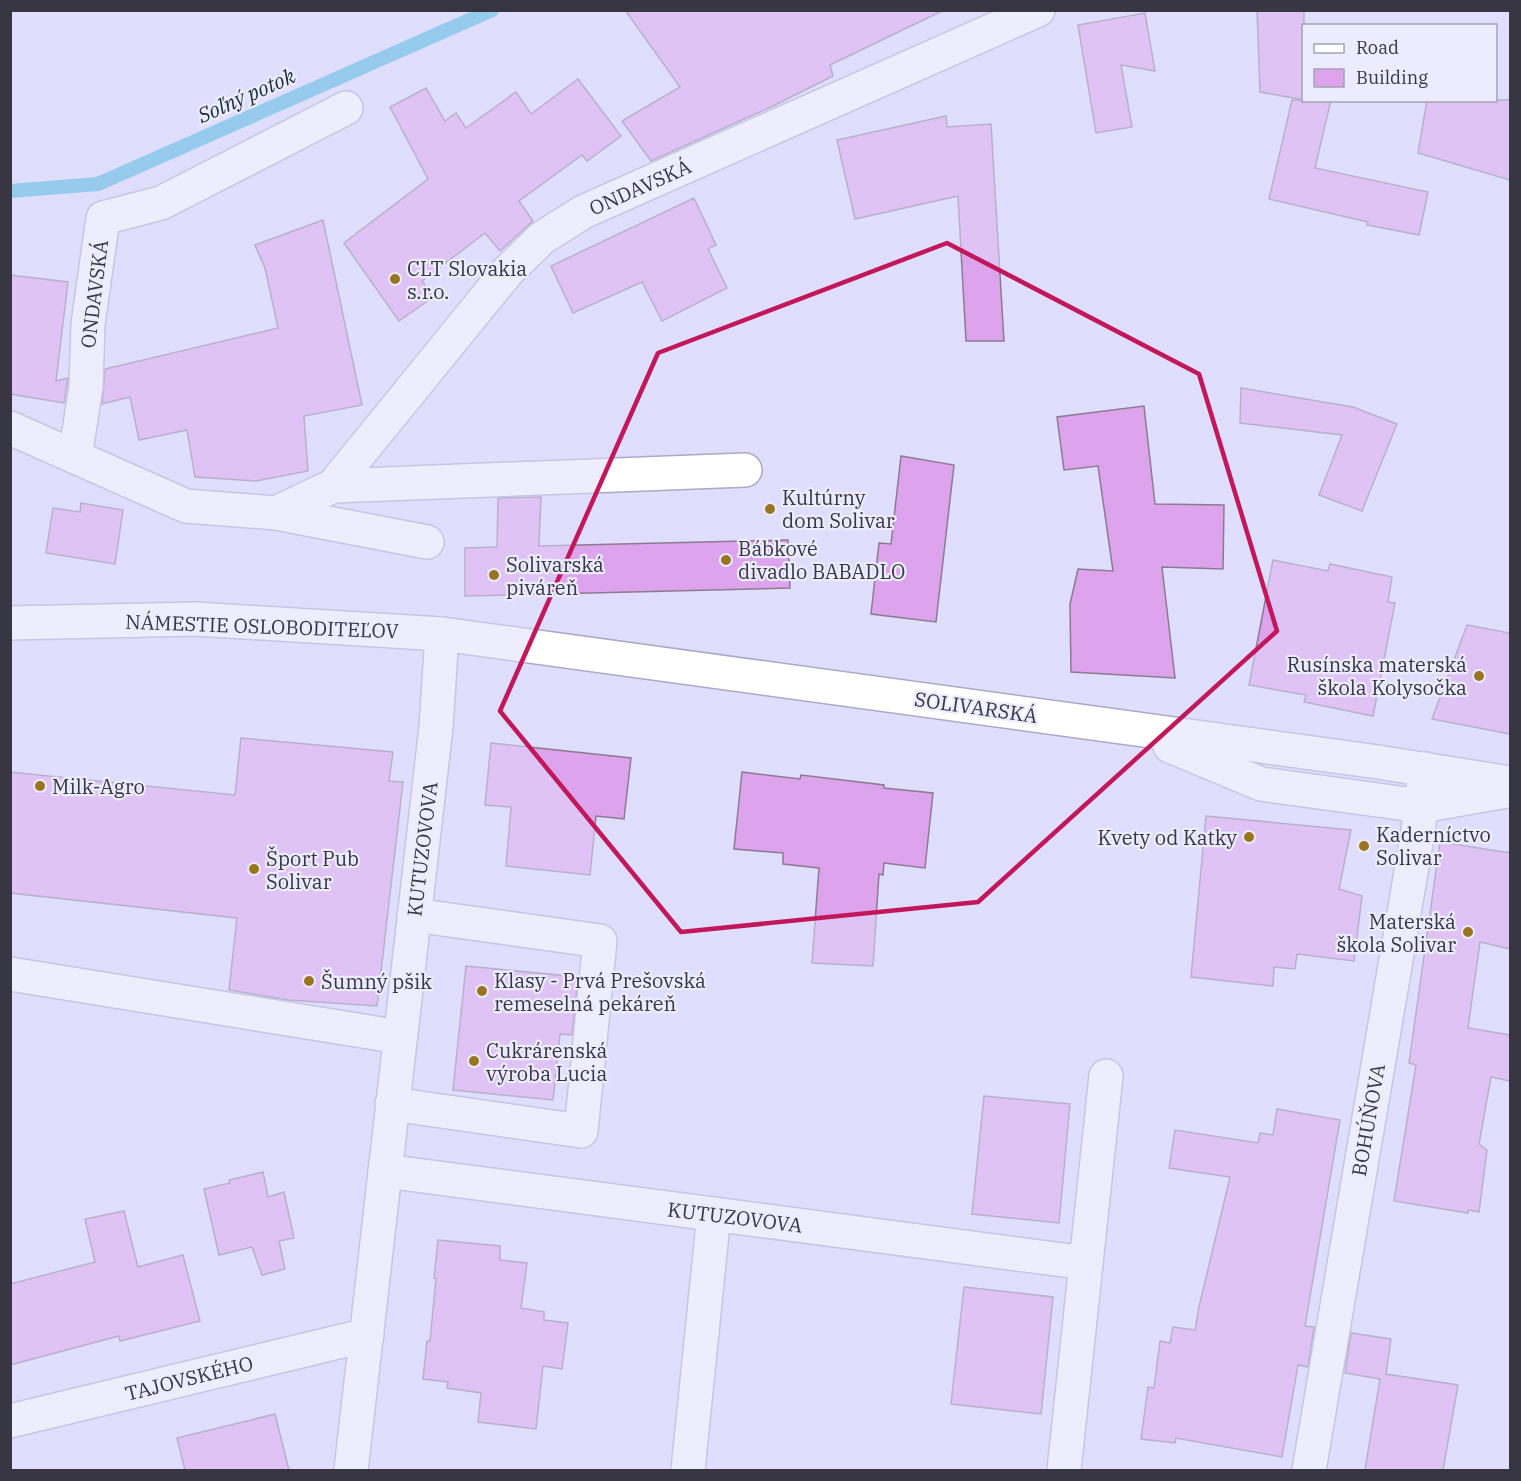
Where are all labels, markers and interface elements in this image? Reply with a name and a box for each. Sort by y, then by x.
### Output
legend [1302,24,1497,102]
text: Road [1356,36,1399,59]
water label: Soľný potok [192,61,300,129]
text: Building [1356,66,1428,89]
street label: ONDAVSKÁ [585,152,695,221]
street label: ONDAVSKÁ [74,238,114,350]
place label: CLT Slovakia s.r.o. [407,255,527,305]
marker: CLT Slovakia s.r.o. [388,272,402,286]
place label: Kultúrny dom Solivar [782,484,895,534]
marker: Kultúrny dom Solivar [763,502,777,516]
place label: Bábkové divadlo BABADLO [738,535,905,585]
place label: Solivarská piváreň [506,551,604,601]
marker: Bábkové divadlo BABADLO [719,553,733,567]
marker: Solivarská piváreň [487,568,501,582]
street label: NÁMESTIE OSLOBODITEĽOV [125,608,399,644]
place label: Rusínska materská škola Kolysočka [1287,651,1467,701]
marker: Rusínska materská škola Kolysočka [1472,669,1486,683]
street label: SOLIVARSKÁ [913,685,1040,729]
place label: Milk-Agro [52,773,145,800]
marker: Milk-Agro [33,779,47,793]
street label: KUTUZOVOVA [400,780,444,918]
place label: Kaderníctvo Solivar [1376,821,1491,871]
place label: Kvety od Katky [1097,824,1237,851]
marker: Kvety od Katky [1242,830,1256,844]
marker: Kaderníctvo Solivar [1357,839,1371,853]
place label: Šport Pub Solivar [266,845,359,895]
marker: Šport Pub Solivar [247,862,261,876]
place label: Materská škola Solivar [1336,908,1456,958]
marker: Materská škola Solivar [1461,925,1475,939]
place label: Klasy - Prvá Prešovská remeselná pekáreň [494,967,706,1017]
place label: Šumný pšik [321,968,432,995]
marker: Šumný pšik [302,974,316,988]
marker: Klasy - Prvá Prešovská remeselná pekáreň [475,984,489,998]
place label: Cukrárenská výroba Lucia [486,1037,608,1087]
marker: Cukrárenská výroba Lucia [467,1054,481,1068]
street label: BOHÚŇOVA [1345,1061,1391,1178]
street label: KUTUZOVOVA [666,1195,804,1239]
street label: TAJOVSKÉHO [122,1349,256,1407]

